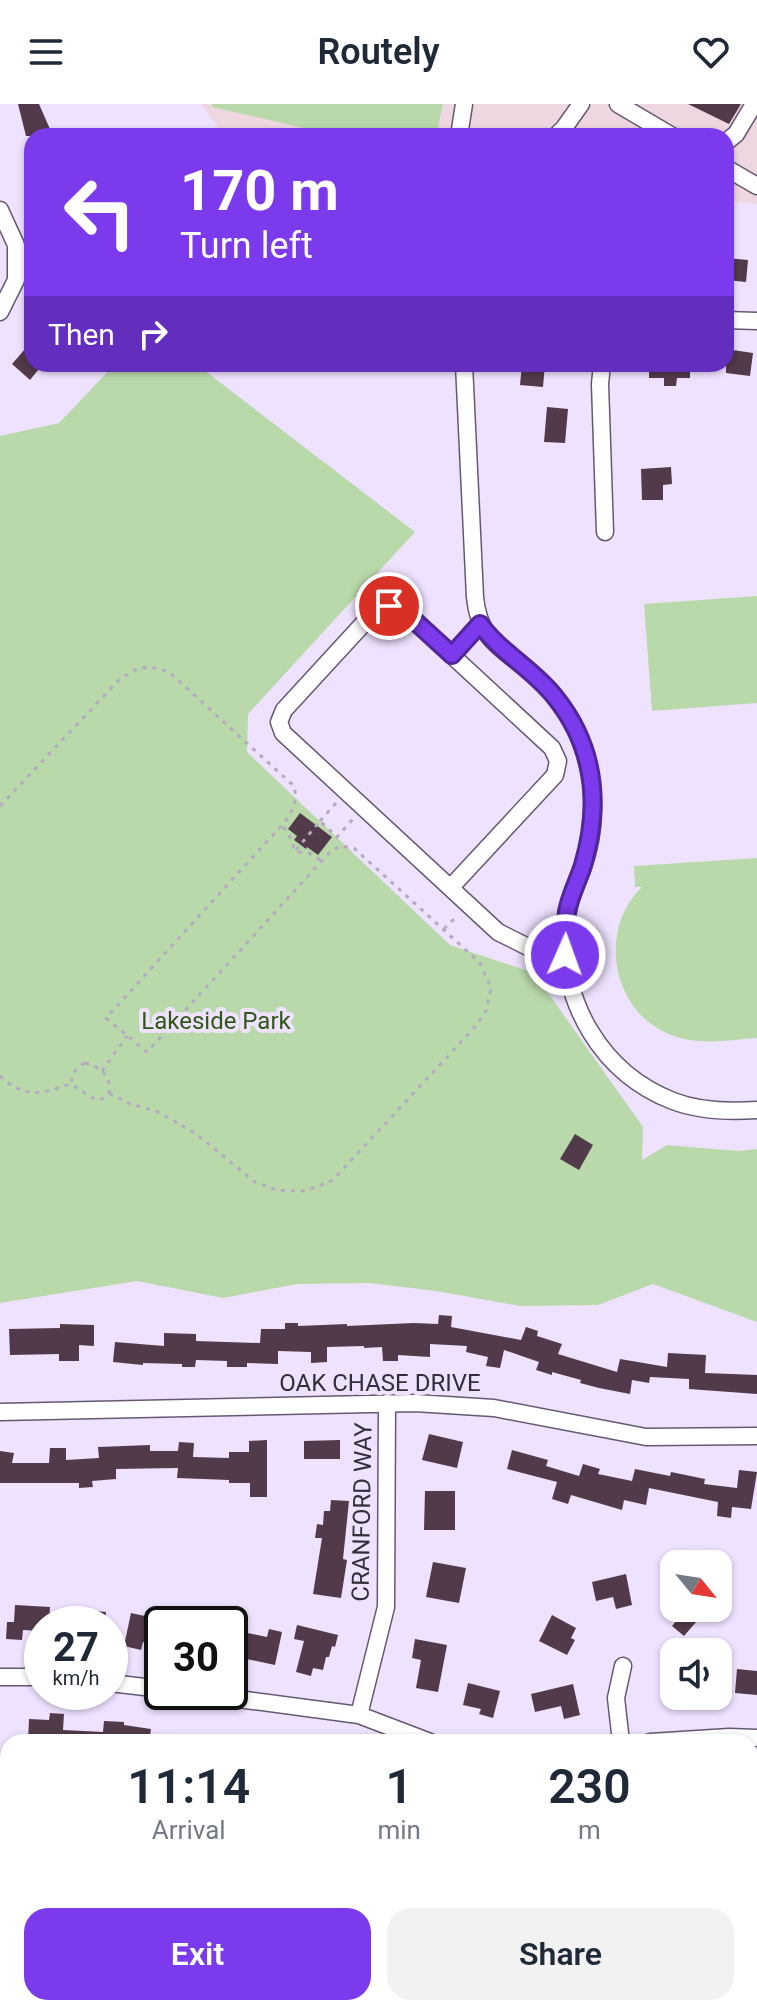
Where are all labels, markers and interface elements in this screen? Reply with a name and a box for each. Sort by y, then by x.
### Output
icon: menu [24,30,68,74]
icon: heart [689,30,733,74]
text: Routely [317,31,440,73]
text: 170 m [180,158,339,224]
icon: left [48,160,152,264]
text: Turn left [180,225,313,267]
icon: right [131,312,175,356]
text: Then [48,317,115,352]
pin [355,572,423,640]
icon: arrive [367,584,411,628]
position arrow [523,913,607,997]
park label: Lakeside Park [141,1007,292,1035]
street label: OAK CHASE DRIVE [279,1369,481,1397]
street label: CRANFORD WAY [346,1422,378,1602]
north arrow [660,1550,732,1622]
map controls [660,1550,732,1710]
speed limit sign: 30 [144,1606,248,1710]
text: 27 [53,1624,99,1671]
button: sound [660,1638,732,1710]
text: km/h [53,1666,99,1690]
text: 11:14 [127,1758,250,1815]
text: 1 [386,1758,413,1815]
text: 230 [548,1758,631,1815]
text: Arrival [152,1815,226,1845]
text: min [377,1815,421,1845]
text: m [578,1815,601,1845]
button: Exit [24,1908,371,2000]
button: Share [387,1908,734,2000]

